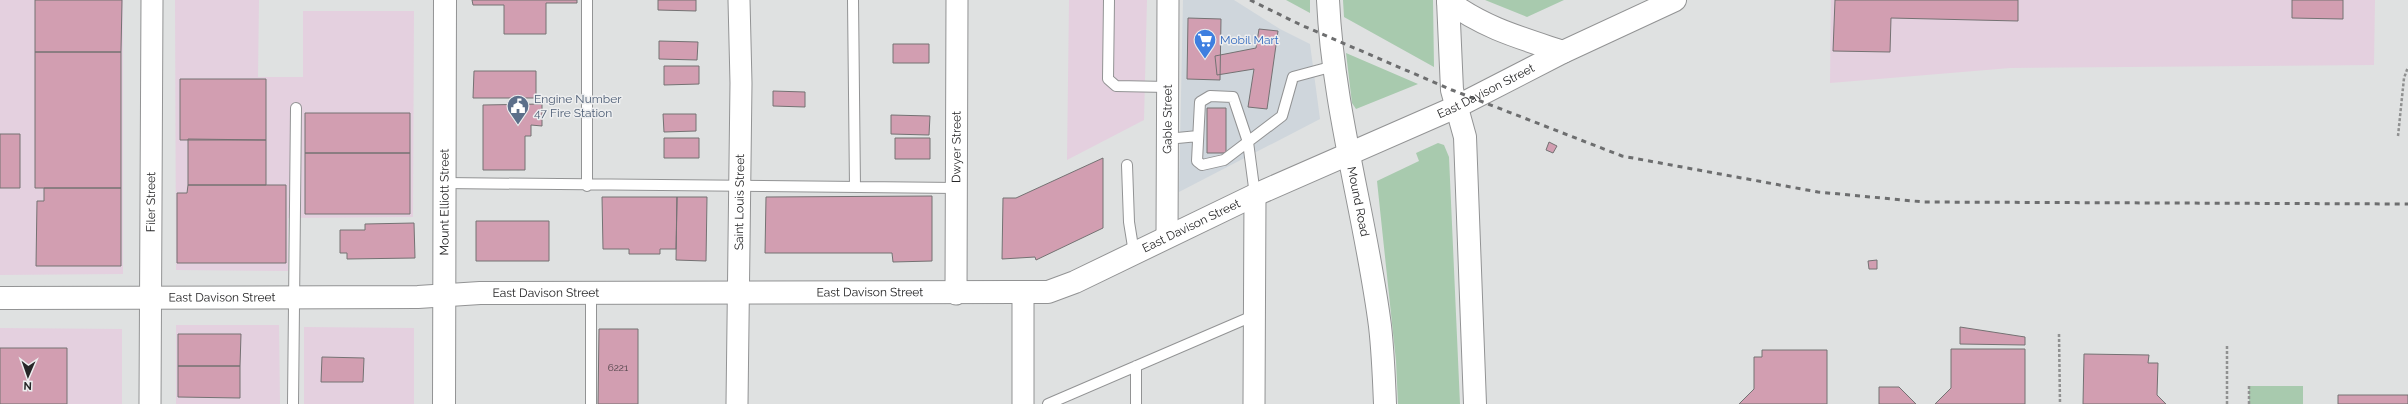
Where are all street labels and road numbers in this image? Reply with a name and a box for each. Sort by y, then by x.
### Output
street label: East Davison Street [1435,61,1537,121]
street label: Gable Street [1160,84,1175,154]
street label: Dwyer Street [949,111,964,183]
street label: Mount Elliott Street [437,149,452,255]
street label: Saint Louis Street [732,154,747,250]
street label: Mound Road [1344,165,1372,238]
street label: Filer Street [144,172,158,232]
street label: East Davison Street [1140,196,1242,255]
street label: East Davison Street [816,285,923,299]
street label: East Davison Street [492,286,599,300]
street label: East Davison Street [168,290,276,305]

